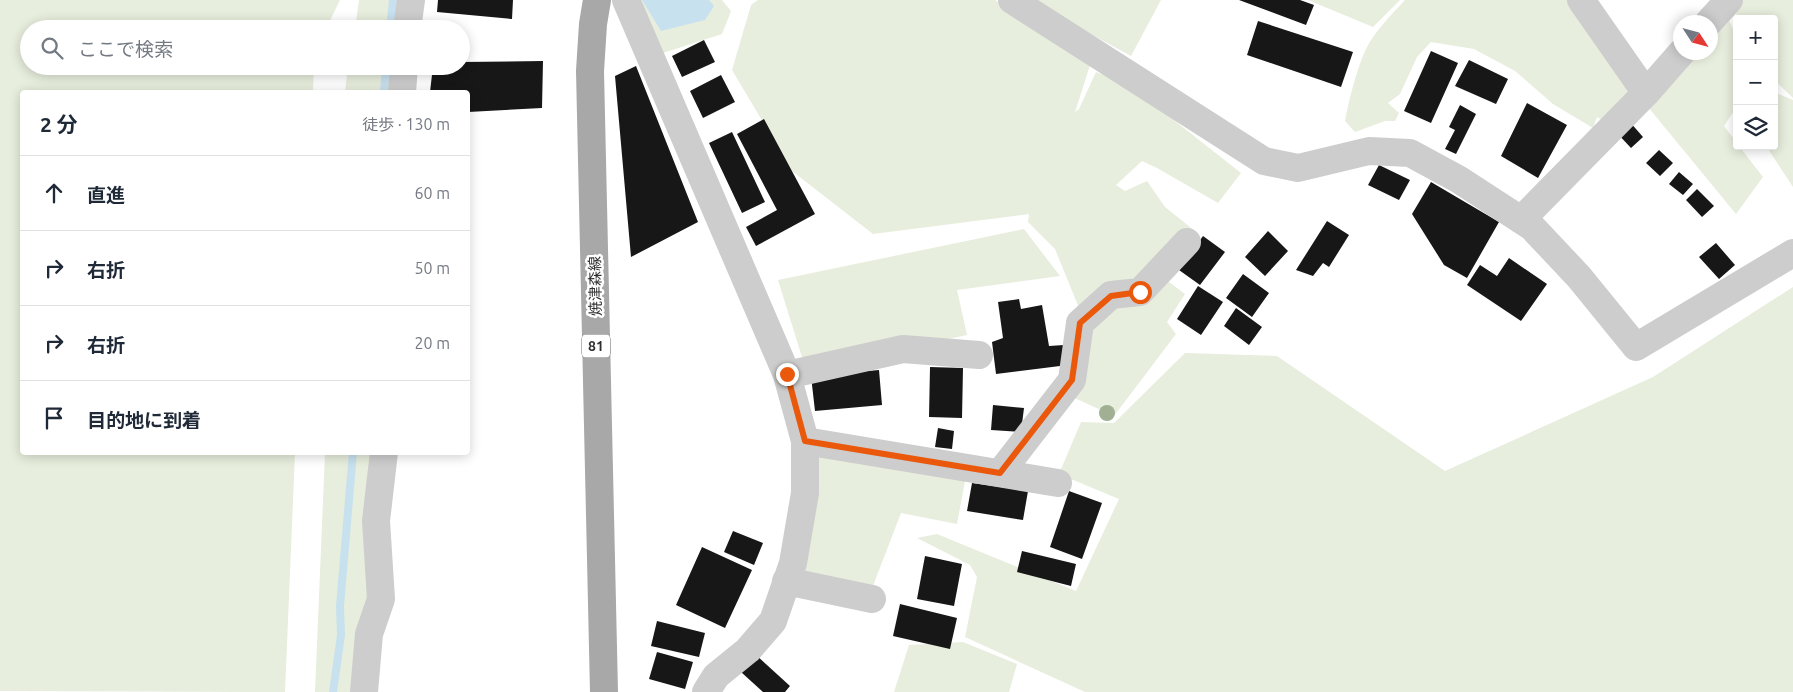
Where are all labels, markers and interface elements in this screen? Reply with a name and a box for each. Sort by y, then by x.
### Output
north arrow [1673,15,1718,60]
map controls [1733,15,1778,150]
button: + [1733,15,1778,60]
search box [20,20,470,75]
icon: search [38,34,66,62]
text: ここで検索 [78,38,173,60]
button: − [1733,60,1778,105]
button: layers [1733,105,1778,150]
text: 2 分 [40,112,78,136]
text: 徒歩 · 130 m [362,115,450,133]
icon: ahead [40,179,68,207]
text: 直進 [87,184,125,206]
text: 60 m [414,184,450,202]
icon: right [40,254,68,282]
street label: 焼津森線 [586,256,604,316]
text: 右折 [87,259,125,281]
text: 50 m [414,259,450,277]
route start [1129,281,1152,304]
icon: right [40,329,68,357]
text: 右折 [87,334,125,356]
text: 20 m [414,334,450,352]
road number: 81 [582,334,610,358]
route end [776,363,799,386]
icon: arrive [40,404,68,432]
text: 目的地に到着 [87,409,201,431]

